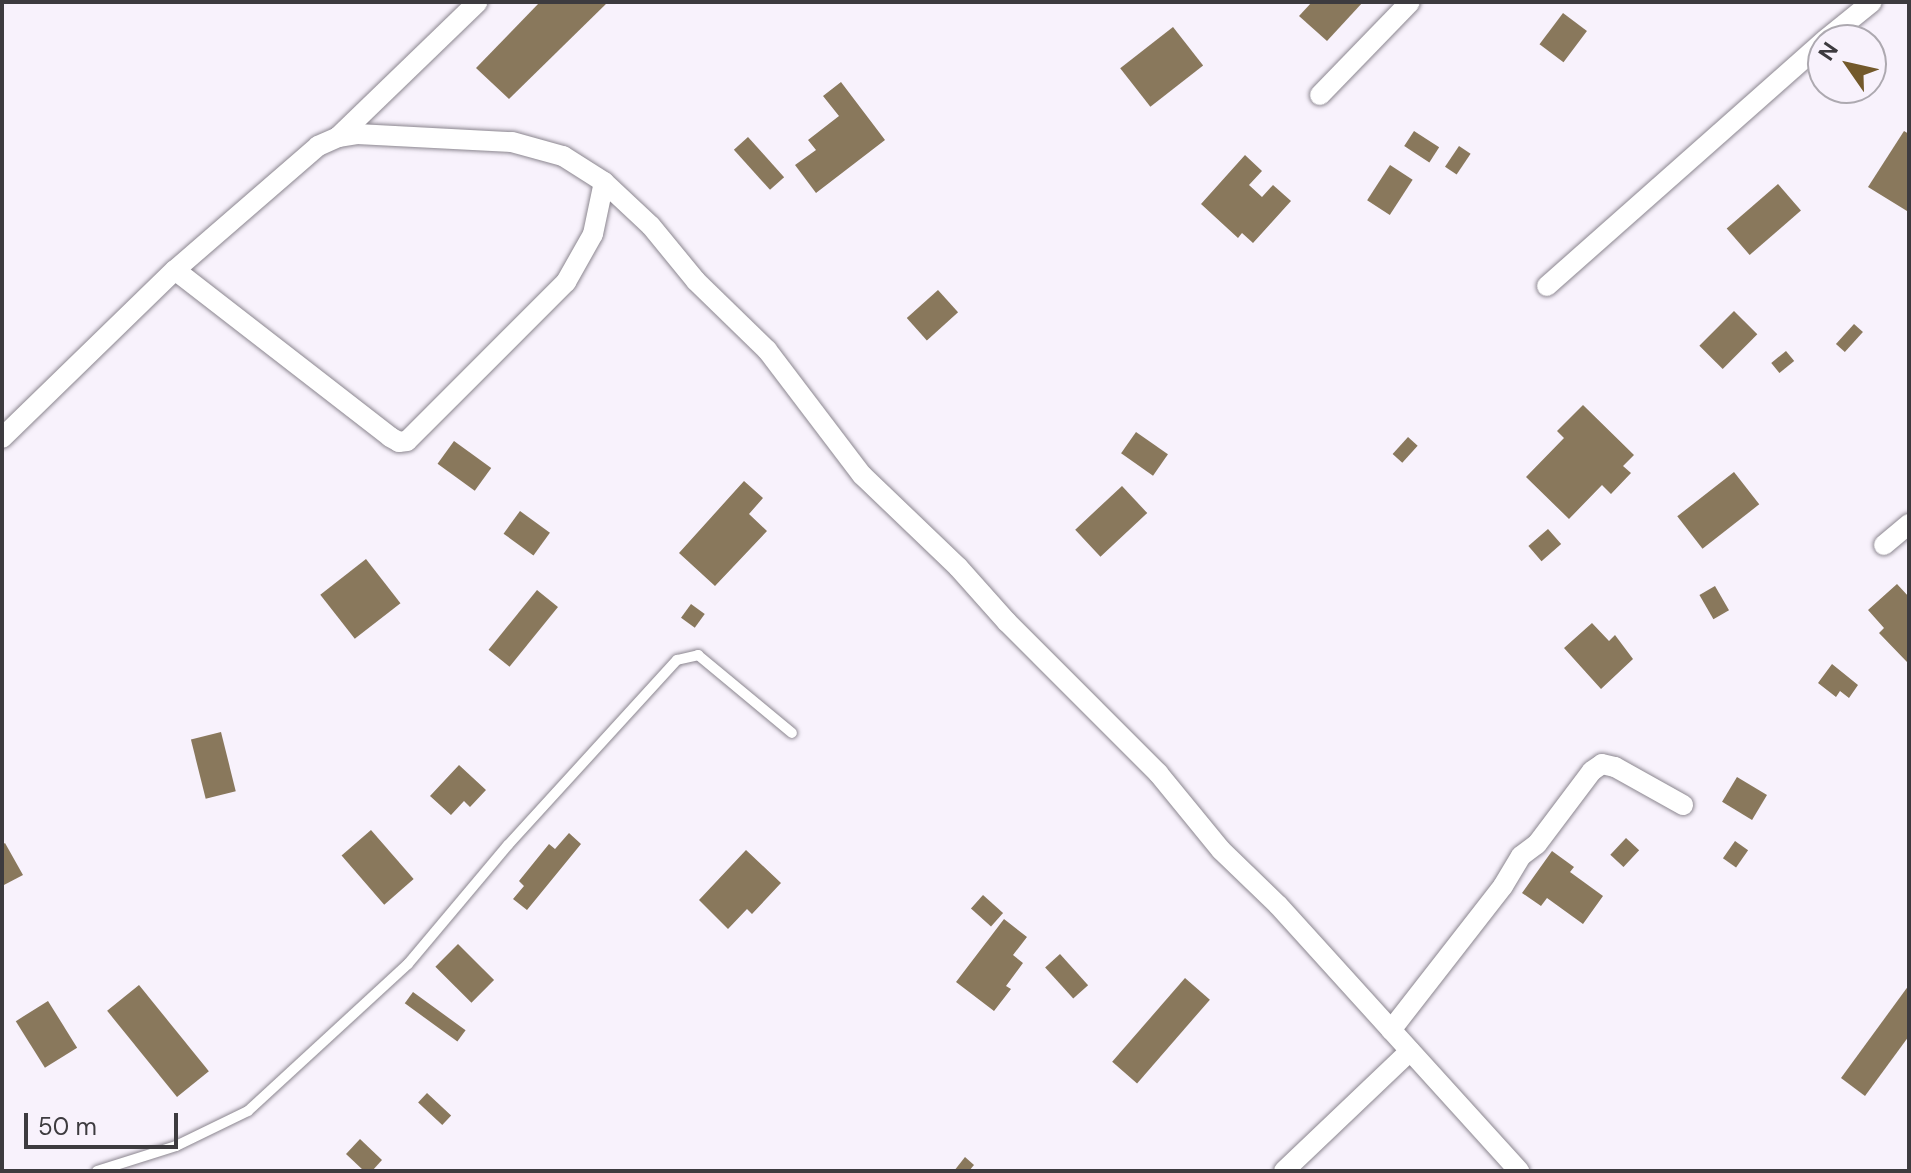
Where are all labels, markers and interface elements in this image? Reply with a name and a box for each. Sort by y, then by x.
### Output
north arrow [1807,24,1887,104]
text: N [1812,37,1845,66]
scale bar [28,1097,182,1147]
text: 50 m [38,1111,97,1142]

